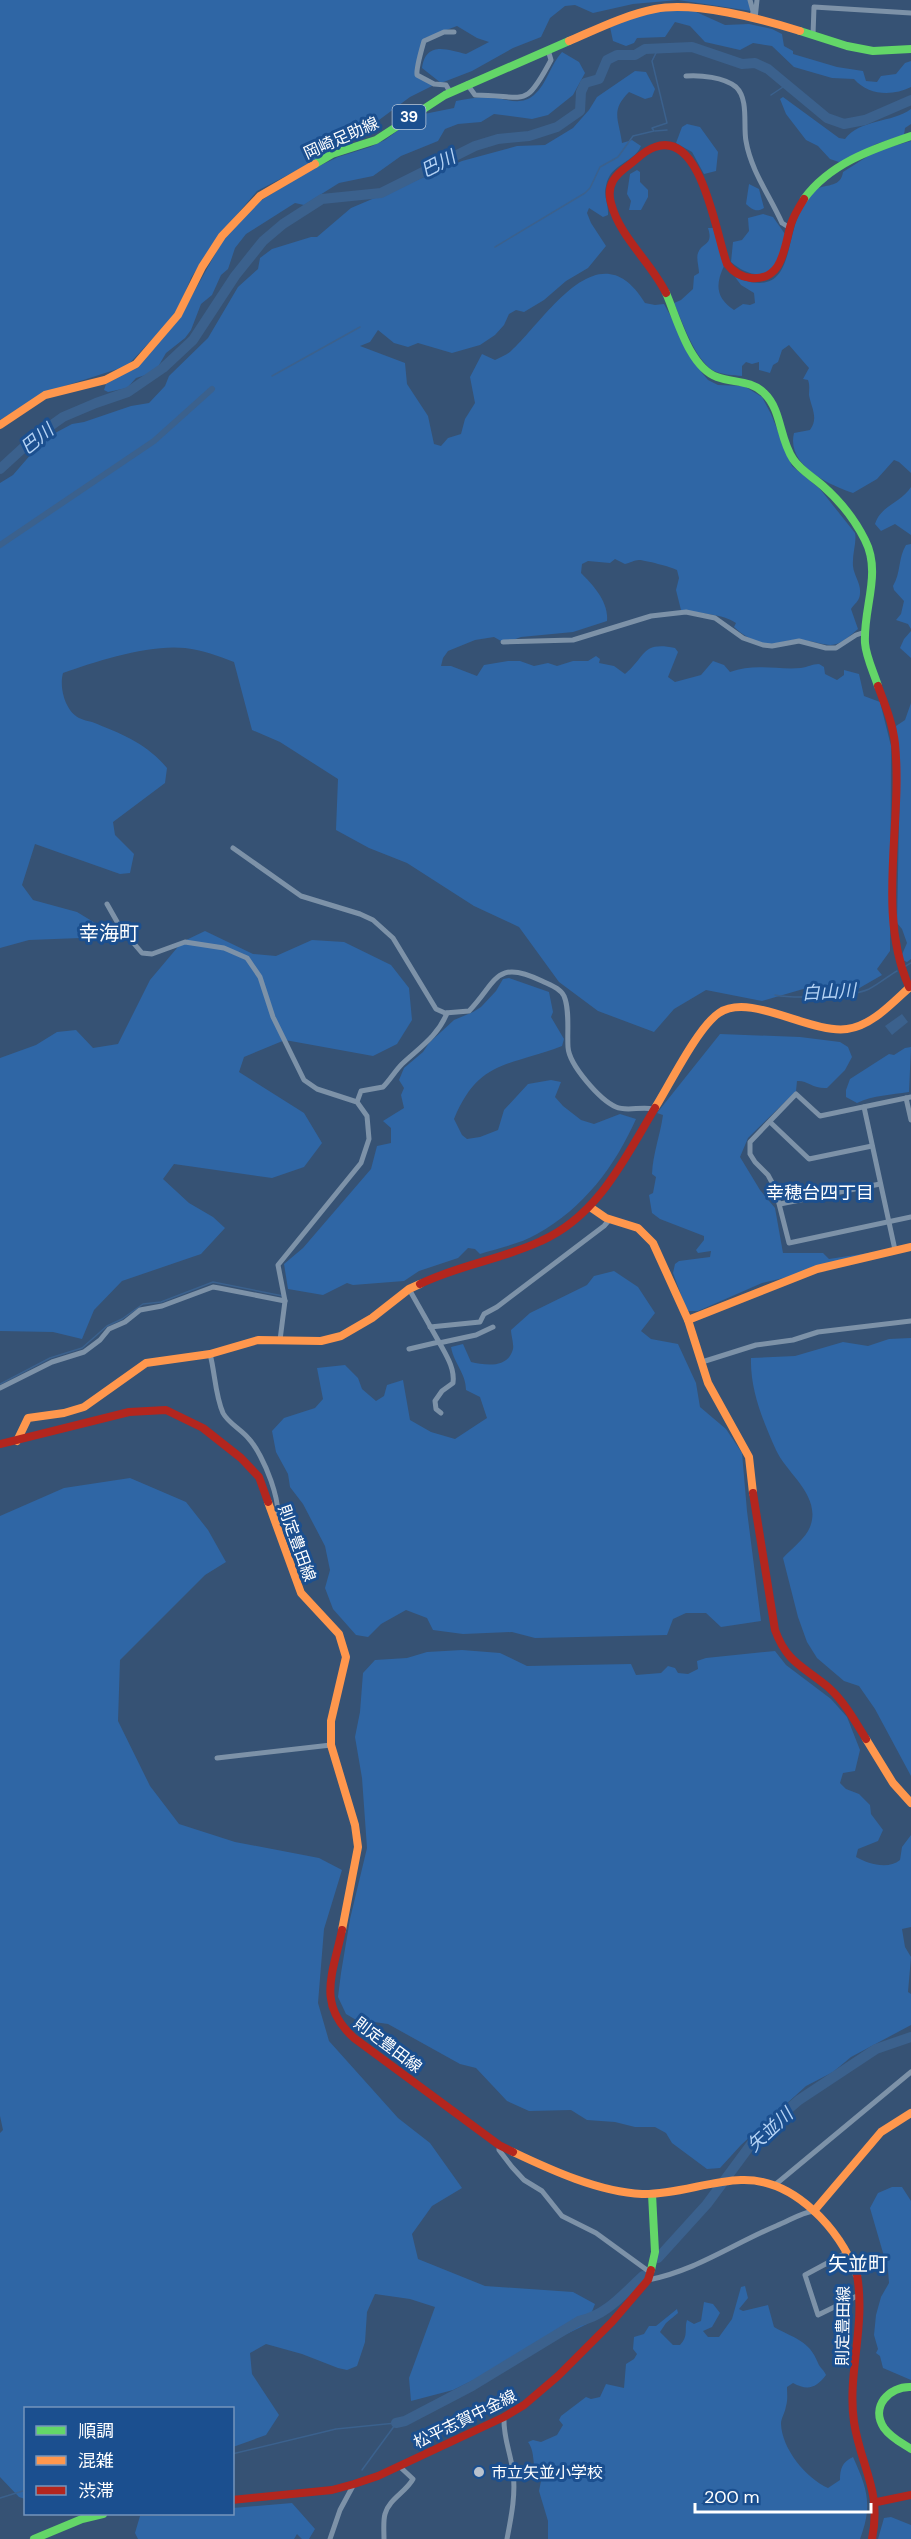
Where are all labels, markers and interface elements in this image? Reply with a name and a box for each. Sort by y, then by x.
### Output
road number: 39 [392,105,426,129]
street label: 岡崎足助線 [300,112,382,164]
water label: 巴川 [417,144,461,183]
water label: 巴川 [15,417,60,460]
district label: 幸海町 [79,920,139,946]
water label: 白山川 [801,978,859,1005]
district label: 幸穂台四丁目 [766,1181,874,1205]
street label: 則定豊田線 [273,1502,321,1584]
street label: 則定豊田線 [350,2013,426,2077]
water label: 矢並川 [742,2101,799,2157]
district label: 矢並町 [828,2251,888,2277]
street label: 則定豊田線 [832,2286,854,2366]
street label: 松平志賀中金線 [410,2385,520,2453]
legend [24,2407,234,2515]
text: 順調 [78,2419,114,2443]
text: 混雑 [78,2449,114,2473]
place label: 市立矢並小学校 [491,2462,603,2483]
marker: 市立矢並小学校 [472,2465,486,2479]
scale bar [695,2476,870,2514]
text: 渋滞 [78,2479,114,2503]
text: 200 m [704,2485,760,2509]

